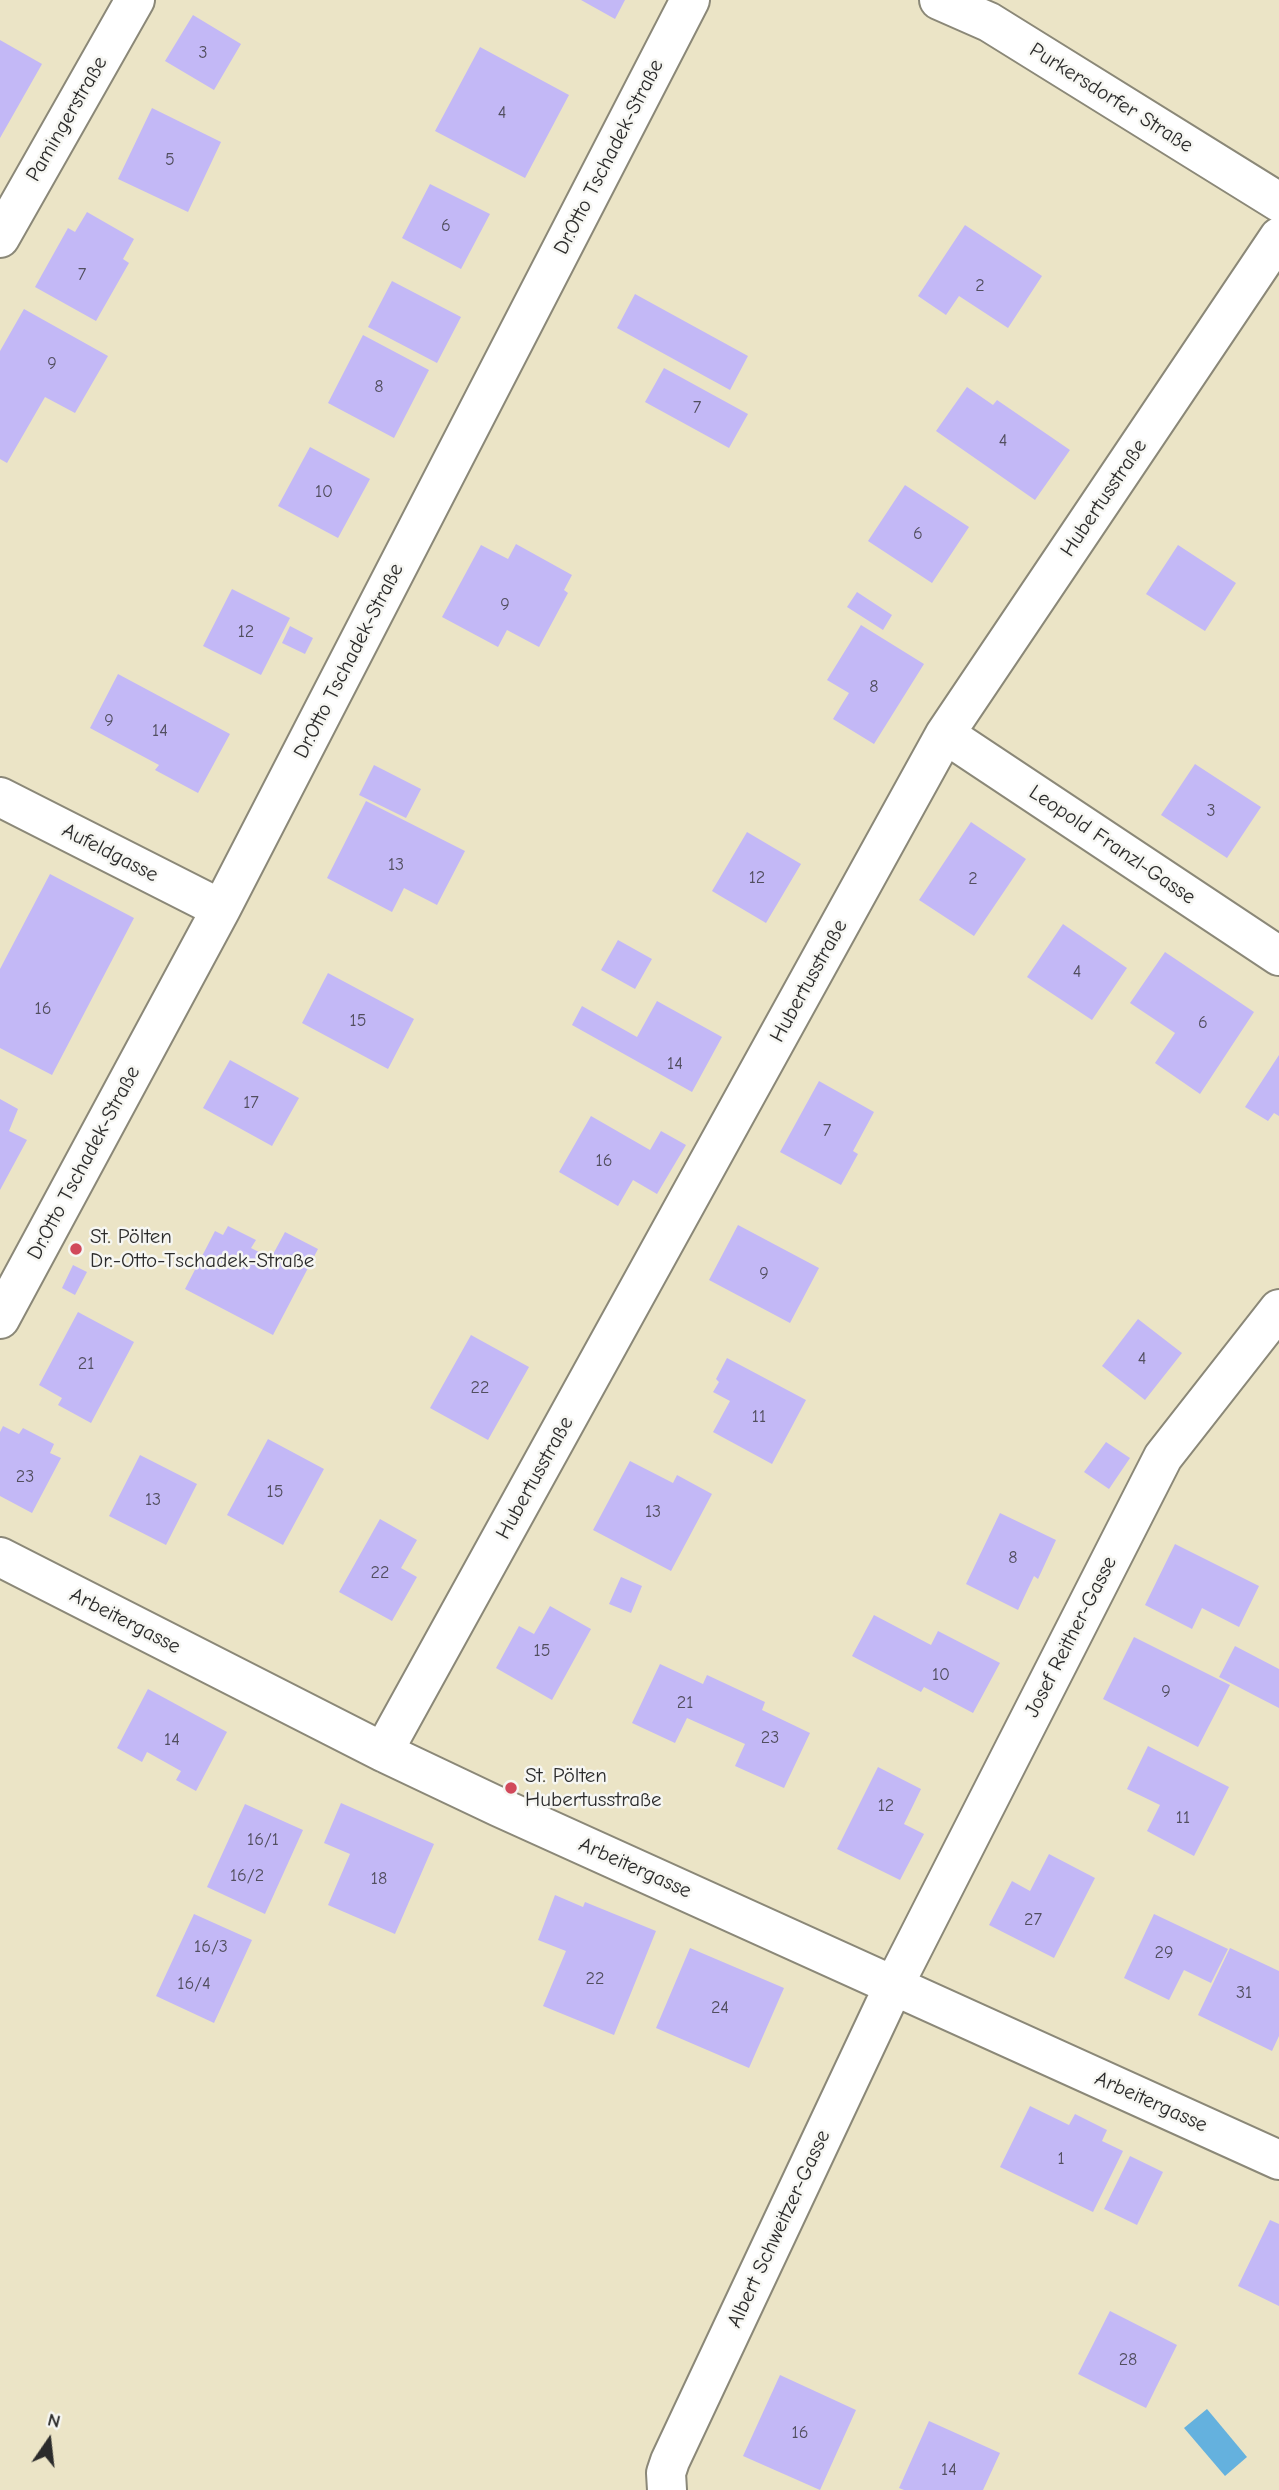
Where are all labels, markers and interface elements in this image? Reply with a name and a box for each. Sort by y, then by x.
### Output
street label: Purkersdorfer Straße [1025,38,1197,158]
house number: 3 [198,42,208,64]
street label: Pamingerstraße [21,52,113,186]
street label: Dr.Otto Tschadek-Straße [549,55,669,259]
house number: 4 [498,102,506,124]
house number: 5 [165,149,175,171]
house number: 6 [441,215,451,237]
house number: 7 [78,264,86,286]
house number: 2 [975,275,985,297]
house number: 9 [47,353,57,375]
house number: 8 [374,376,384,398]
house number: 7 [693,397,701,419]
house number: 4 [999,430,1007,452]
street label: Hubertusstraße [1055,434,1153,562]
house number: 10 [315,481,333,503]
house number: 6 [913,523,923,545]
street label: Dr.Otto Tschadek-Straße [289,559,409,763]
house number: 9 [500,594,510,616]
house number: 12 [238,621,254,643]
house number: 8 [869,676,879,698]
house number: 9 [104,710,114,732]
house number: 14 [152,720,168,742]
street label: Leopold Franzl-Gasse [1024,780,1200,910]
house number: 3 [1206,800,1216,822]
street label: Aufeldgasse [58,818,162,888]
house number: 13 [388,854,404,876]
house number: 12 [749,867,765,889]
house number: 2 [968,868,978,890]
street label: Hubertusstraße [765,915,853,1047]
house number: 4 [1073,961,1081,983]
house number: 16 [35,998,51,1020]
house number: 15 [350,1010,366,1032]
house number: 6 [1198,1012,1208,1034]
house number: 14 [667,1053,683,1075]
street label: Dr.Otto Tschadek-Straße [22,1062,146,1264]
house number: 17 [243,1092,259,1114]
house number: 7 [823,1120,831,1142]
house number: 16 [596,1150,612,1172]
place label: St. Pölten Dr.-Otto-Tschadek-Straße [90,1224,314,1274]
marker: St. Pölten Dr.-Otto-Tschadek-Straße [68,1241,84,1257]
house number: 9 [759,1263,769,1285]
house number: 4 [1138,1348,1146,1370]
house number: 21 [78,1353,94,1375]
house number: 22 [471,1377,489,1399]
house number: 11 [752,1406,766,1428]
street label: Hubertusstraße [491,1412,579,1544]
house number: 23 [16,1466,34,1488]
house number: 15 [267,1481,283,1503]
house number: 13 [145,1489,161,1511]
house number: 13 [645,1501,661,1523]
house number: 8 [1008,1547,1018,1569]
street label: Josef Reither-Gasse [1019,1552,1123,1722]
house number: 22 [371,1562,389,1584]
street label: Arbeitergasse [66,1582,184,1660]
house number: 15 [534,1640,550,1662]
house number: 10 [932,1664,950,1686]
house number: 9 [1161,1681,1171,1703]
house number: 21 [677,1692,693,1714]
house number: 23 [761,1727,779,1749]
house number: 14 [164,1729,180,1751]
place label: St. Pölten Hubertusstraße [525,1763,662,1813]
marker: St. Pölten Hubertusstraße [503,1780,519,1796]
house number: 12 [878,1795,894,1817]
house number: 11 [1176,1807,1190,1829]
house number: 16/1 [247,1829,279,1851]
street label: Arbeitergasse [575,1832,695,1904]
house number: 16/2 [230,1865,264,1887]
house number: 18 [371,1868,387,1890]
house number: 27 [1024,1909,1042,1931]
house number: 16/3 [194,1936,228,1958]
house number: 29 [1155,1942,1173,1964]
house number: 22 [586,1968,604,1990]
house number: 16/4 [177,1973,211,1995]
house number: 31 [1236,1982,1252,2004]
house number: 24 [711,1997,729,2019]
street label: Arbeitergasse [1091,2066,1211,2138]
street label: Albert Schweitzer-Gasse [722,2126,836,2332]
house number: 1 [1057,2148,1065,2170]
house number: 28 [1119,2349,1137,2371]
north arrow [14,2406,84,2476]
text: N [45,2408,63,2433]
house number: 16 [792,2422,808,2444]
house number: 14 [941,2459,957,2481]

